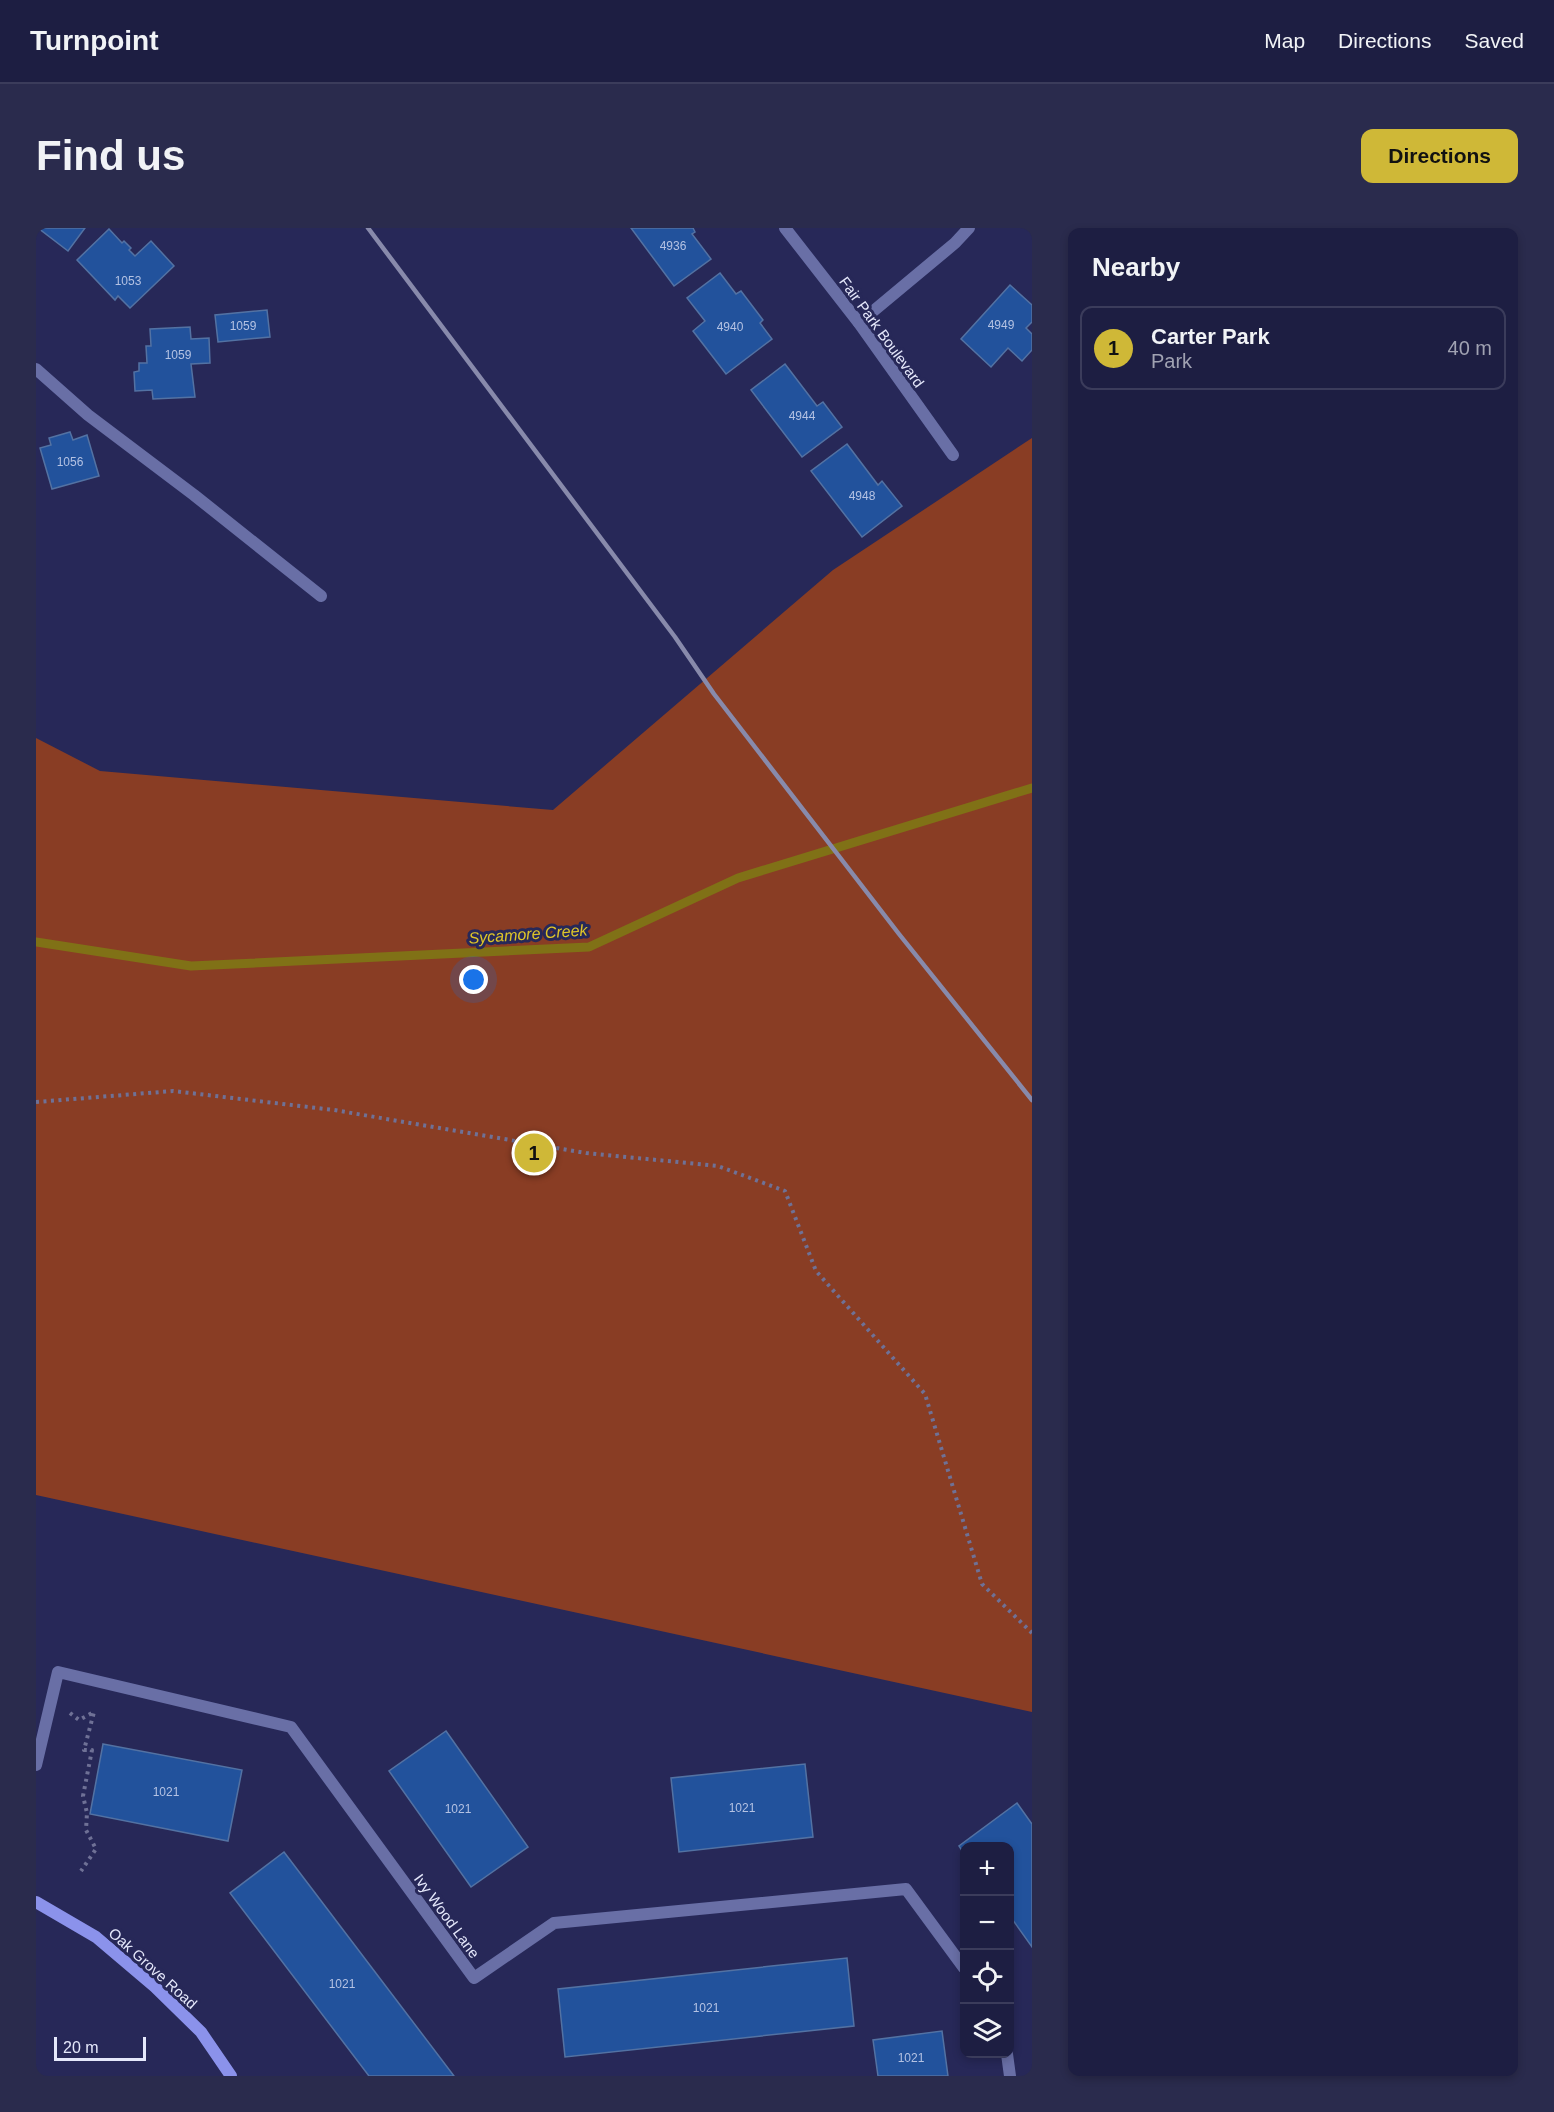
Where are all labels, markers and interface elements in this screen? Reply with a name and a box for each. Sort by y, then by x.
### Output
text: Turnpoint [30,25,159,56]
text: Map [1264,29,1305,52]
text: Directions [1338,29,1431,52]
text: Saved [1464,29,1524,52]
button: Directions [1361,129,1518,183]
text: Find us [36,132,185,179]
house number: 4936 [660,239,687,253]
text: Nearby [1092,252,1180,282]
street label: Fair Park Boulevard [836,273,928,391]
house number: 1053 [115,274,142,288]
house number: 4949 [988,318,1015,332]
house number: 1059 [230,319,257,333]
house number: 4940 [717,320,744,334]
text: Carter Park [1151,324,1270,349]
text: 1 [1108,337,1119,359]
text: 40 m [1448,337,1492,359]
house number: 1059 [165,348,192,362]
text: Park [1151,350,1192,372]
house number: 4944 [789,409,816,423]
house number: 1056 [57,455,84,469]
house number: 4948 [849,489,876,503]
water label: Sycamore Creek [468,921,589,947]
your location [459,965,488,994]
pin: 1 [514,1130,554,1176]
house number: 1021 [153,1785,180,1799]
house number: 1021 [729,1801,756,1815]
house number: 1021 [445,1802,472,1816]
map controls [960,1842,1014,2058]
button: + [960,1842,1014,1896]
street label: Ivy Wood Lane [411,1871,483,1961]
button: − [960,1896,1014,1950]
street label: Oak Grove Road [105,1924,201,2012]
button: locate [960,1950,1014,2004]
house number: 1021 [329,1977,356,1991]
house number: 1021 [693,2001,720,2015]
button: layers [960,2004,1014,2058]
scale bar [54,2034,146,2062]
text: 20 m [63,2039,99,2056]
house number: 1021 [898,2051,925,2065]

